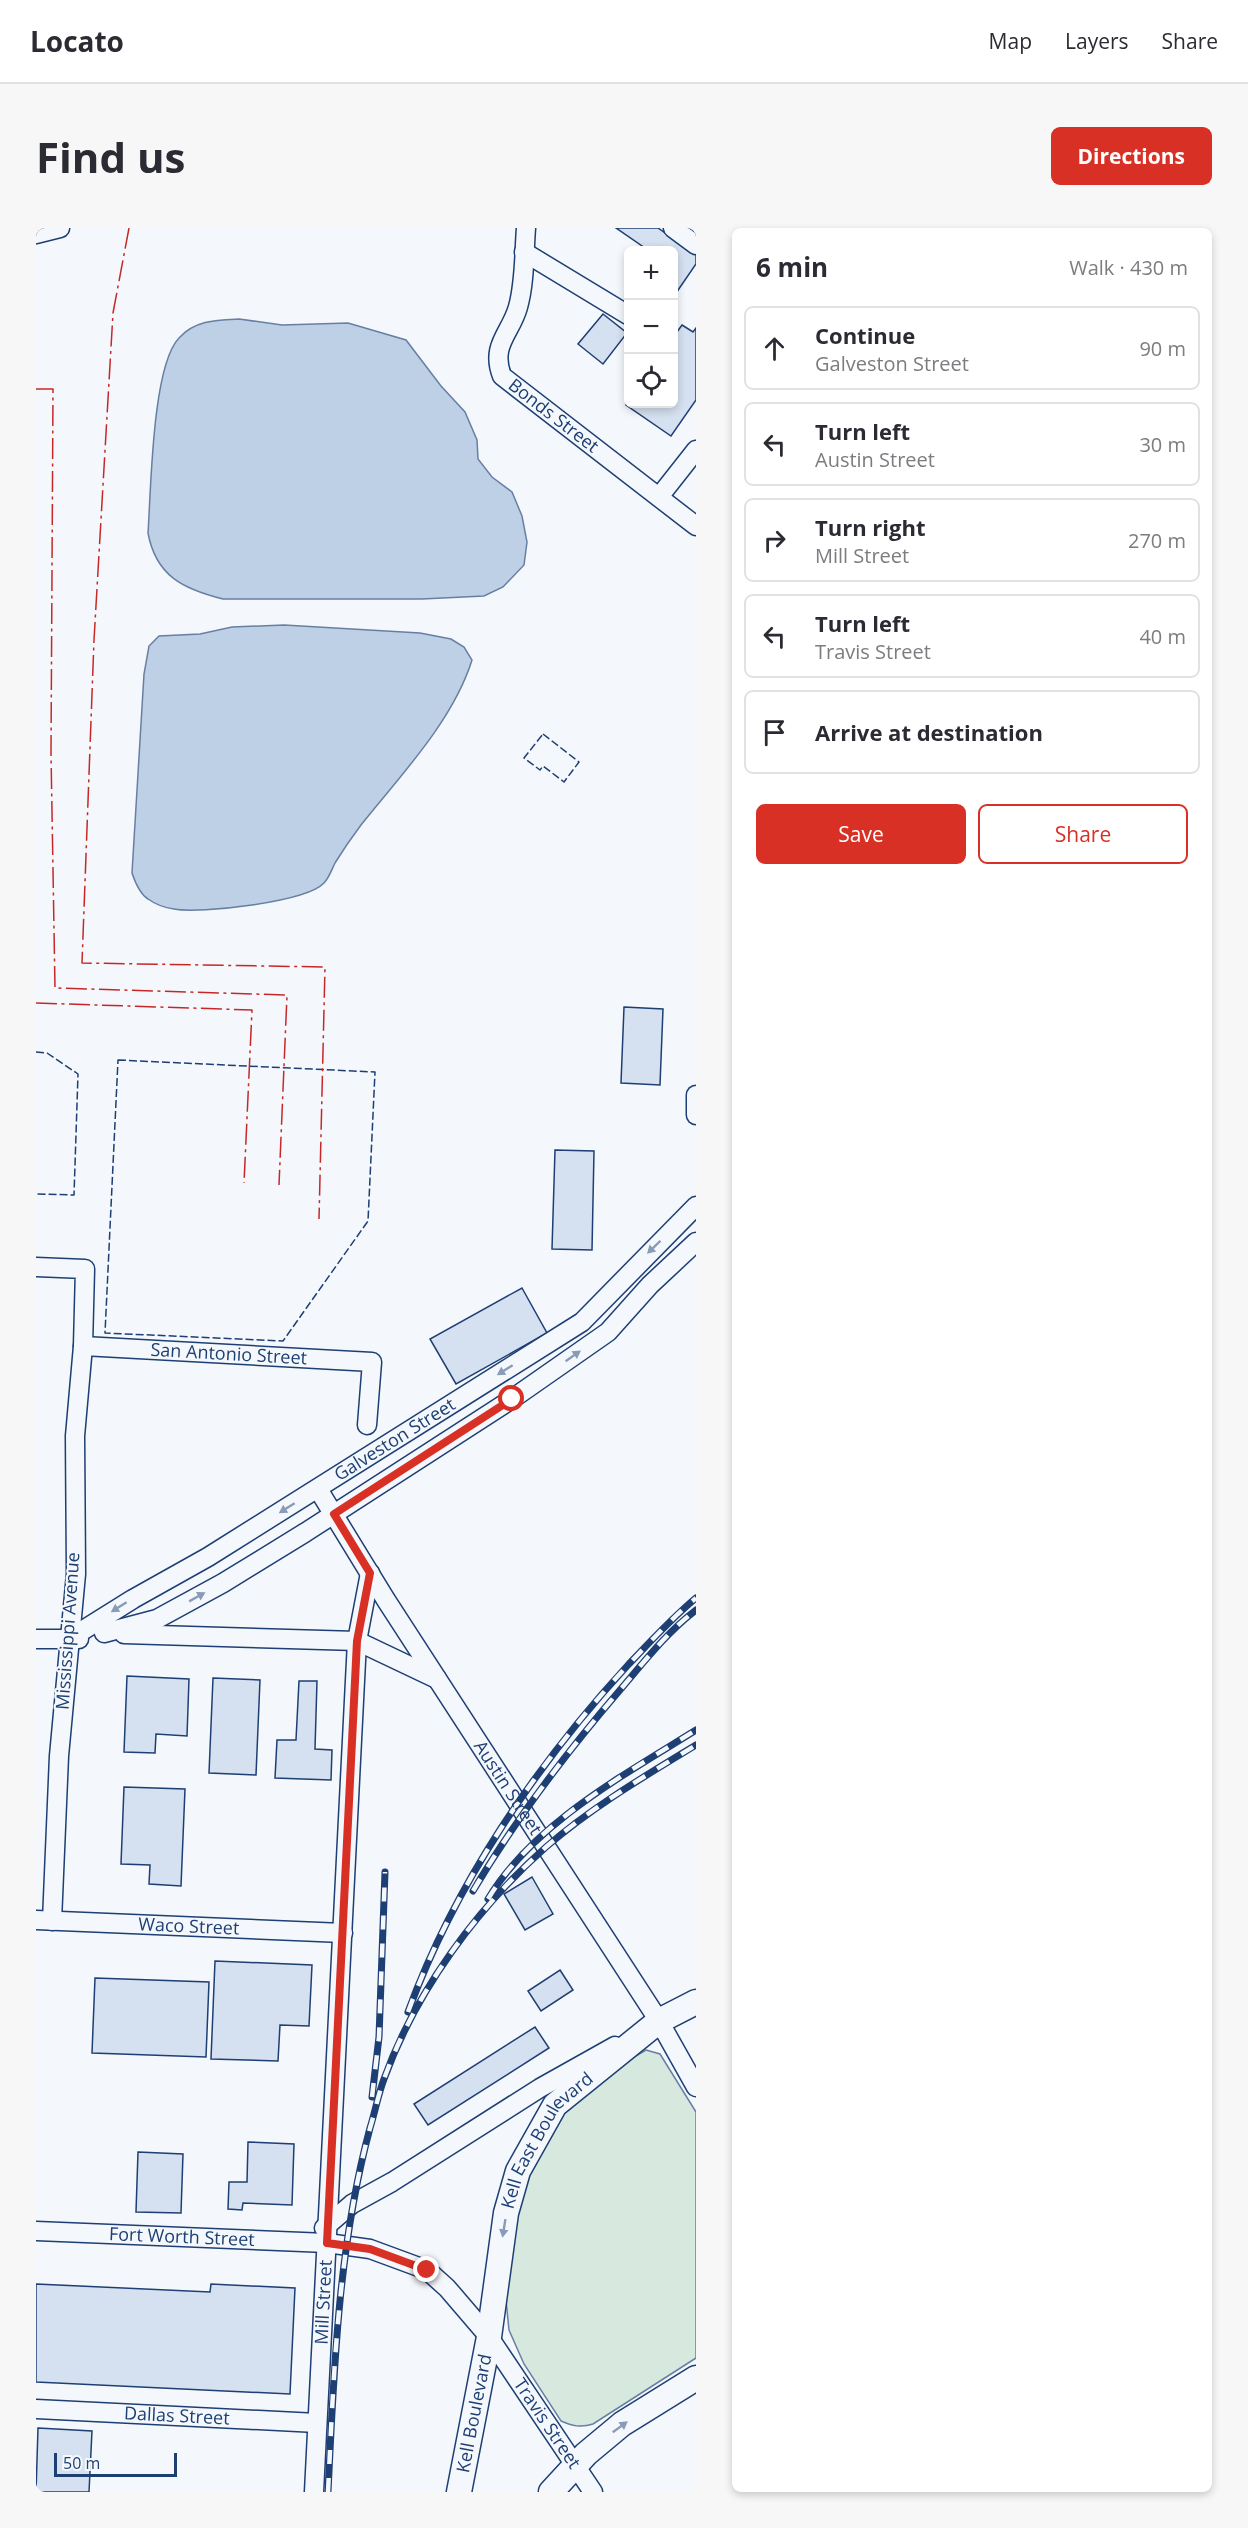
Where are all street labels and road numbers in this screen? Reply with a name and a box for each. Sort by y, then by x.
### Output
street label: Bonds Street [504,372,604,457]
street label: San Antonio Street [150,1337,308,1369]
street label: Galveston Street [329,1392,459,1486]
street label: Mississippi Avenue [50,1551,84,1711]
street label: Austin Street [469,1735,548,1839]
street label: Waco Street [138,1911,240,1940]
street label: Kell East Boulevard [495,2066,597,2211]
street label: Fort Worth Street [109,2221,255,2251]
street label: Mill Street [308,2259,337,2345]
street label: Kell Boulevard [450,2352,496,2475]
street label: Travis Street [509,2373,587,2473]
street label: Dallas Street [123,2400,230,2430]

